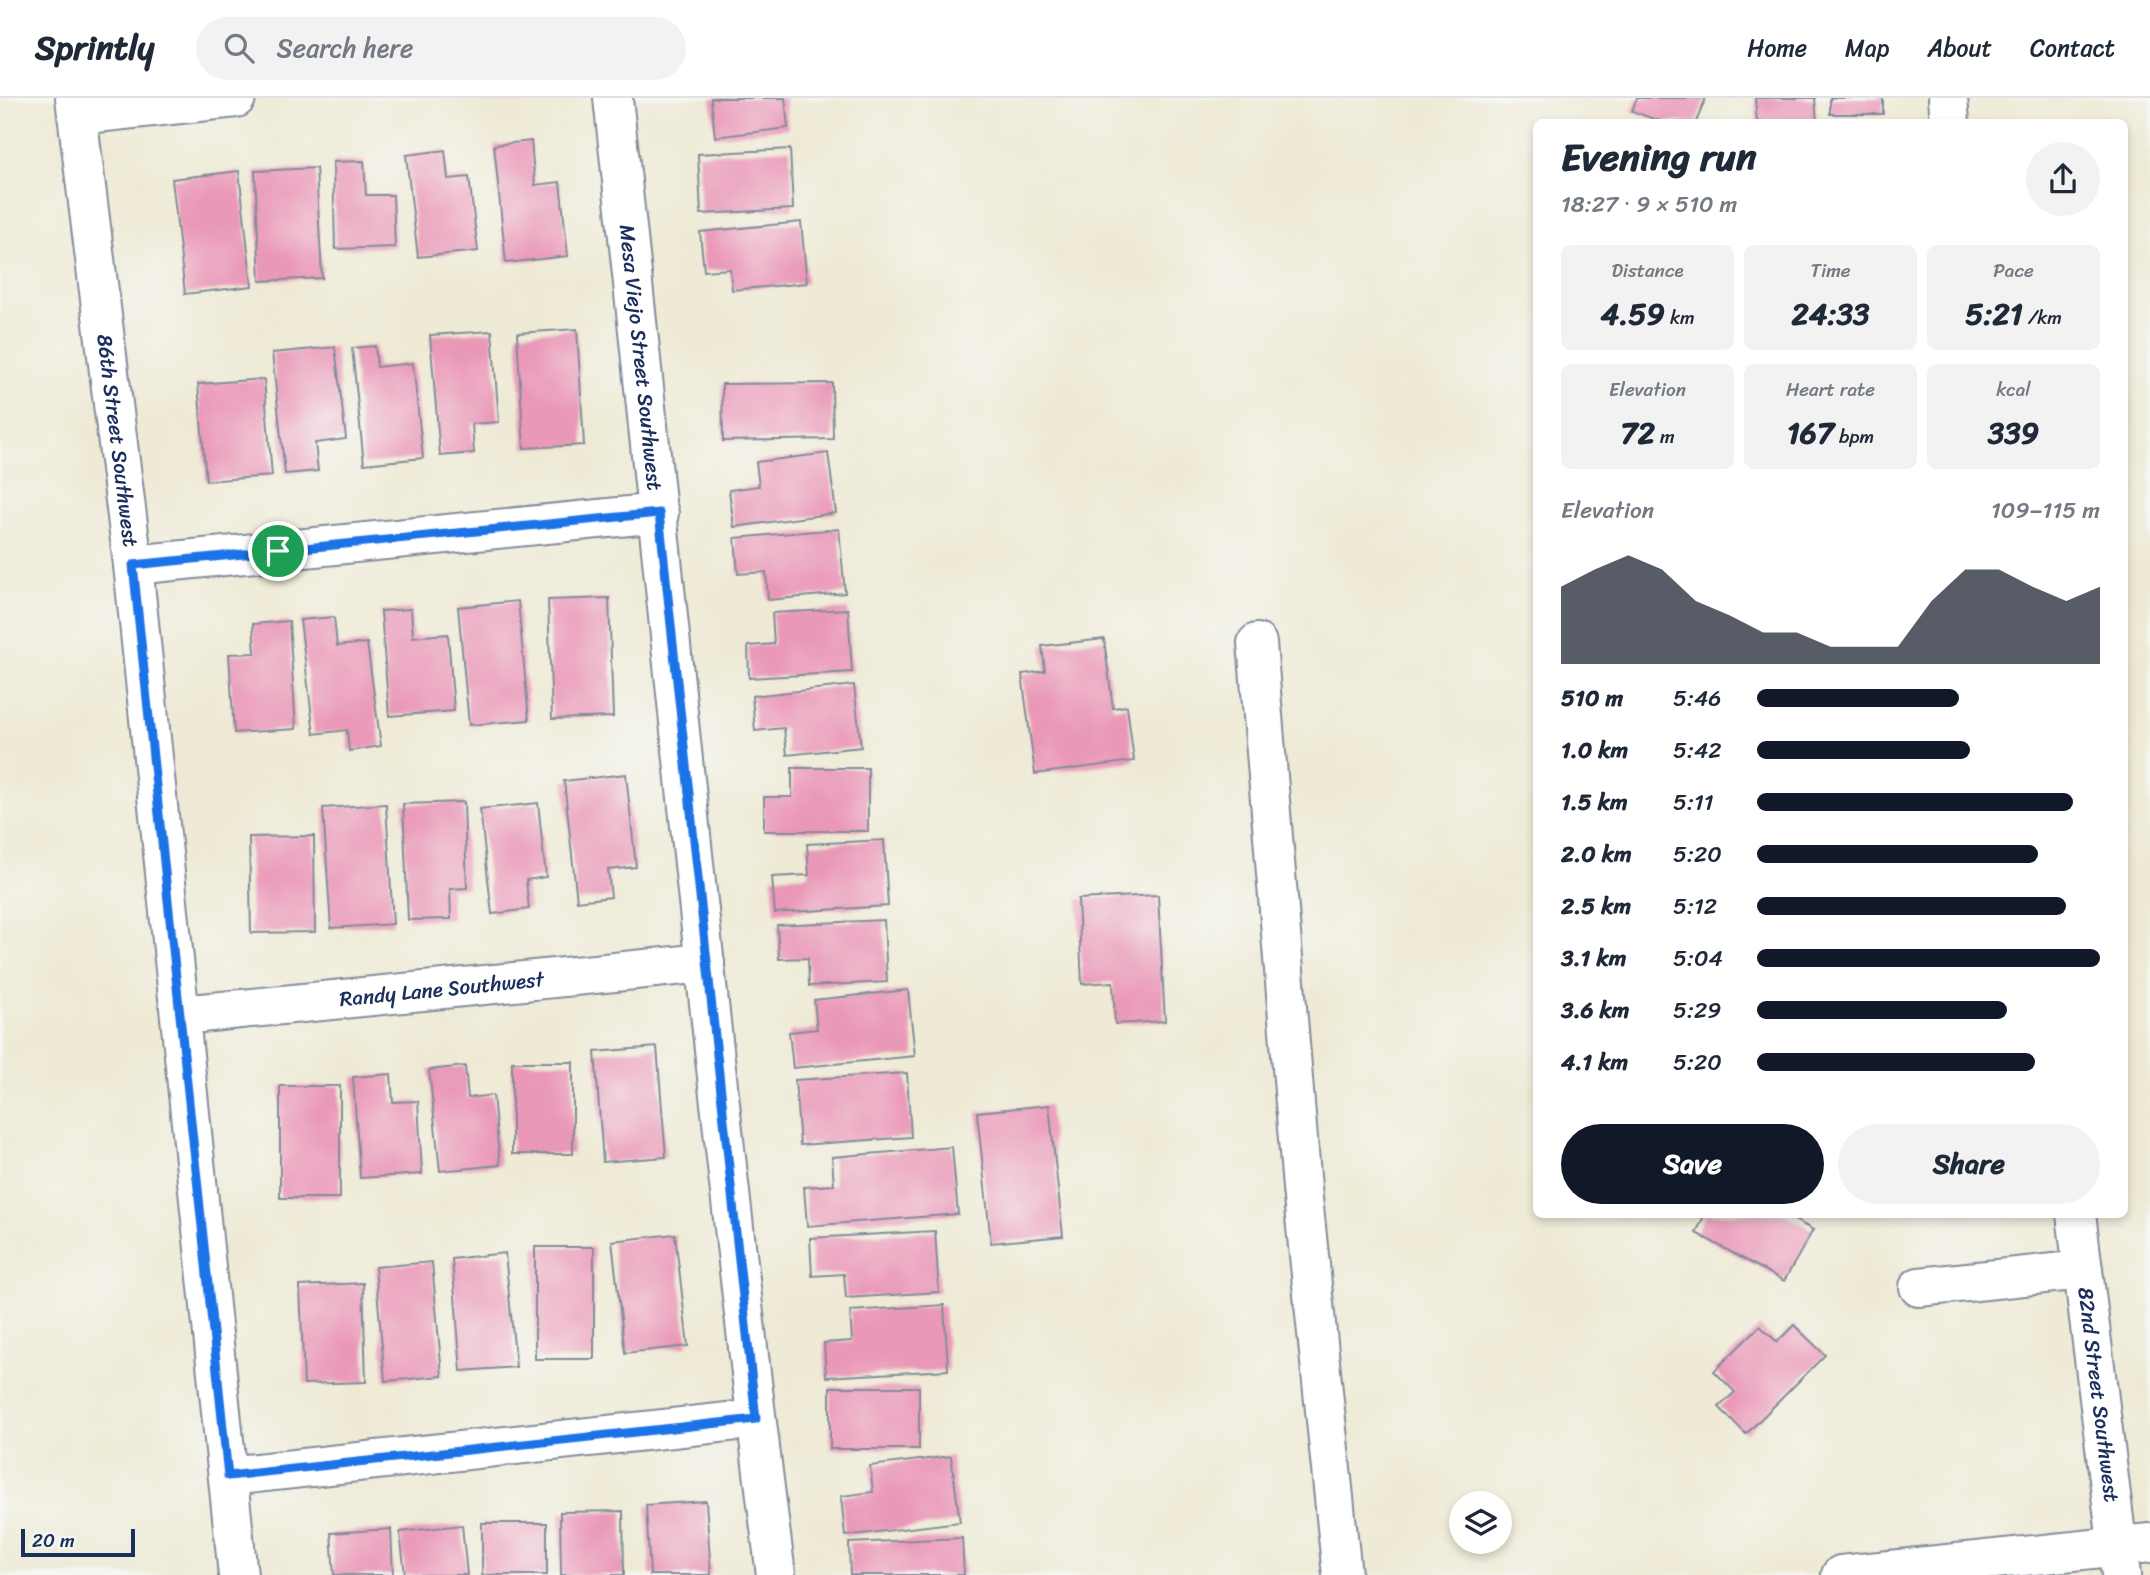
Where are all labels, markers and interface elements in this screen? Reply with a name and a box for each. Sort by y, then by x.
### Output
search box [196,17,686,80]
text: Sprintly [35,19,154,77]
text: Search here [276,25,413,71]
text: Home [1747,27,1807,69]
text: Map [1845,27,1889,69]
text: About [1927,27,1992,69]
text: Contact [2030,27,2115,69]
icon: search [220,29,258,67]
text: Evening run [1561,124,1757,191]
button: share [2026,142,2100,216]
text: 18:27 · 9 × 510 m [1561,184,1737,225]
street label: Mesa Viejo Street Southwest [608,223,674,492]
text: Distance [1611,254,1684,287]
text: Time [1810,254,1851,287]
text: Pace [1993,254,2034,287]
text: 4.59 [1600,287,1665,341]
text: 24:33 [1791,287,1870,341]
text: 5:21 [1965,287,2023,341]
text: km [1665,301,1695,334]
text: /km [2023,301,2062,334]
street label: 86th Street Southwest [85,332,150,549]
text: Elevation [1609,373,1686,406]
text: Heart rate [1786,373,1875,406]
text: kcal [1996,373,2031,406]
text: 72 [1621,406,1655,460]
text: 167 [1787,406,1834,460]
text: 339 [1988,406,2039,460]
text: m [1655,420,1675,453]
text: bpm [1834,420,1874,453]
text: Elevation [1561,490,1654,531]
text: 109–115 m [1991,490,2100,531]
pin [248,521,308,581]
icon: arrive [259,532,297,570]
text: 510 m [1561,678,1623,719]
text: 5:46 [1673,678,1721,719]
text: 1.0 km [1561,730,1628,771]
text: 5:42 [1673,730,1722,771]
text: 1.5 km [1561,782,1628,823]
text: 5:11 [1673,782,1714,823]
text: 2.0 km [1561,834,1632,875]
text: 5:20 [1673,834,1722,875]
text: 2.5 km [1561,886,1631,927]
text: 5:12 [1673,886,1717,927]
text: 3.1 km [1561,938,1626,979]
text: 5:04 [1673,938,1723,979]
street label: Randy Lane Southwest [338,960,547,1018]
text: 3.6 km [1561,990,1630,1031]
text: 5:29 [1673,990,1721,1031]
text: 4.1 km [1561,1042,1628,1083]
text: 5:20 [1673,1042,1722,1083]
button: Save [1561,1124,1824,1204]
button: Share [1838,1124,2100,1204]
street label: 82nd Street Southwest [2066,1285,2131,1504]
map controls [1449,1491,1512,1554]
button: layers [1449,1491,1512,1554]
text: 20 m [32,1524,75,1557]
scale bar [21,1526,135,1558]

